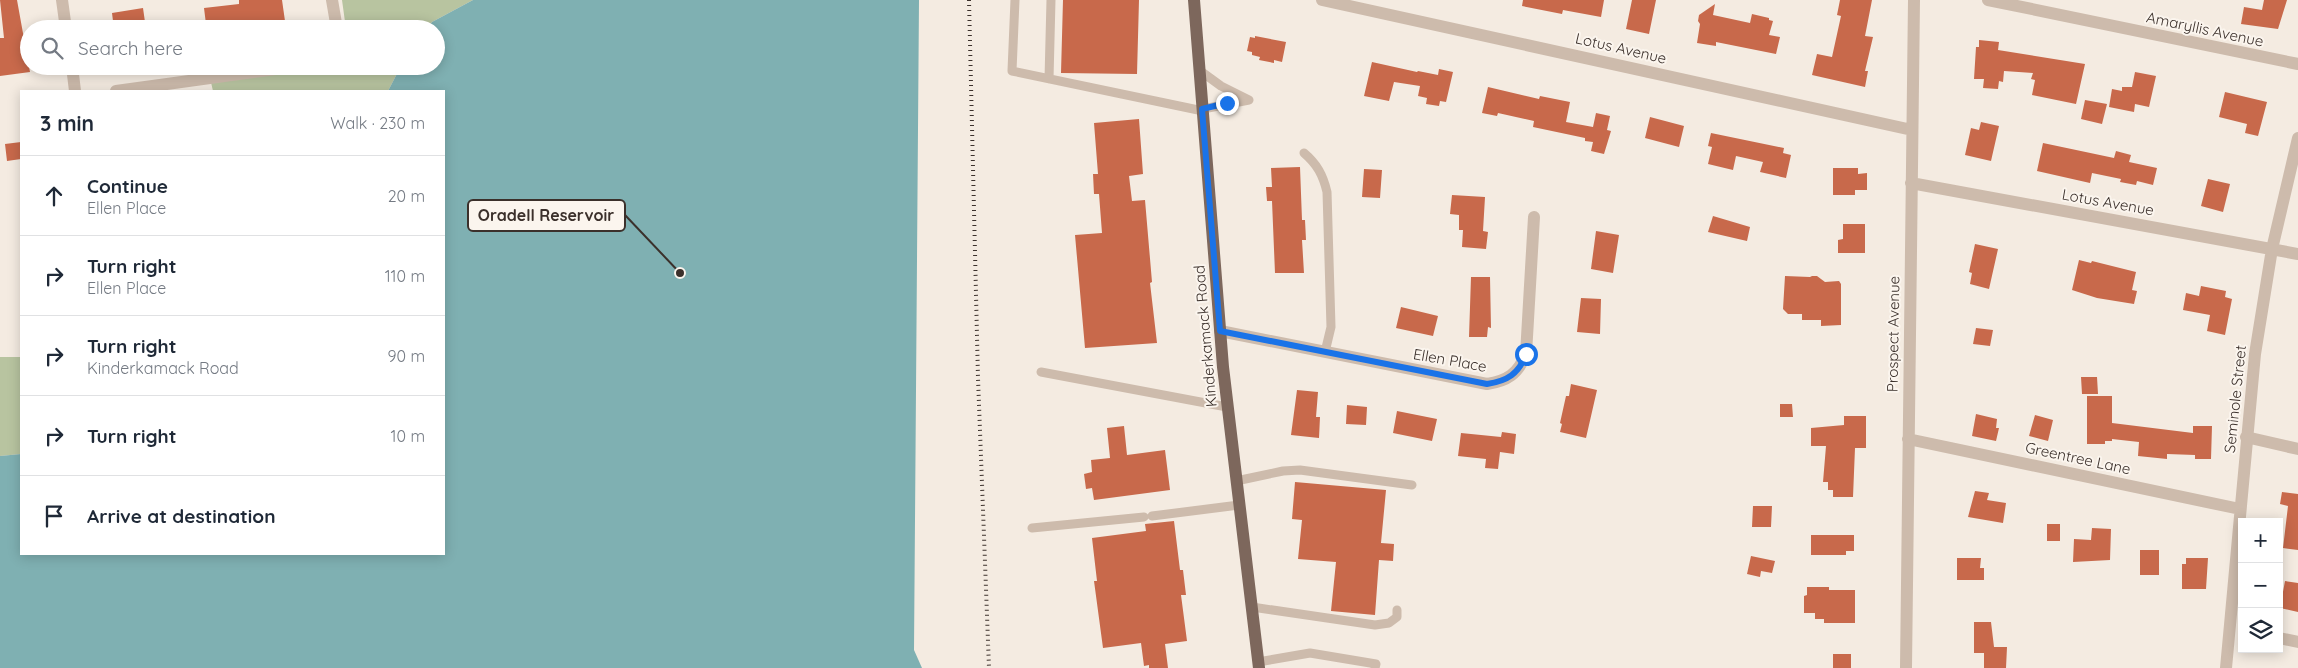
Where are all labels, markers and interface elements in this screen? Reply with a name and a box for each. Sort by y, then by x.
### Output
street label: Amaryllis Avenue [2145,7,2265,51]
search box [20,20,445,75]
street label: Lotus Avenue [1574,28,1668,68]
icon: search [38,34,66,62]
text: Search here [78,36,183,60]
route end [1216,92,1239,115]
text: 3 min [40,110,94,136]
text: Walk · 230 m [330,113,425,133]
text: Continue [87,174,168,198]
icon: ahead [40,182,68,210]
street label: Lotus Avenue [2061,185,2155,219]
text: 20 m [388,186,425,206]
text: Ellen Place [87,198,166,218]
callout: Oradell Reservoir [468,200,625,231]
text: Oradell Reservoir [478,205,614,225]
text: Turn right [87,254,176,278]
icon: right [40,262,68,290]
street label: Kinderkamack Road [1189,264,1221,408]
text: 110 m [385,266,425,286]
street label: Prospect Avenue [1882,276,1904,392]
text: Ellen Place [87,278,166,298]
text: Turn right [87,334,176,358]
icon: right [40,342,68,370]
route start [1515,343,1538,366]
street label: Ellen Place [1412,344,1488,376]
street label: Seminole Street [2220,344,2250,454]
text: 90 m [388,346,425,366]
text: Kinderkamack Road [87,358,239,378]
icon: right [40,422,68,450]
text: Turn right [87,424,176,448]
text: 10 m [391,426,425,446]
street label: Greentree Lane [2024,438,2132,478]
icon: arrive [40,502,68,530]
text: Arrive at destination [87,504,276,528]
map controls [2238,518,2283,653]
button: + [2238,518,2283,563]
button: − [2238,563,2283,608]
button: layers [2238,608,2283,653]

